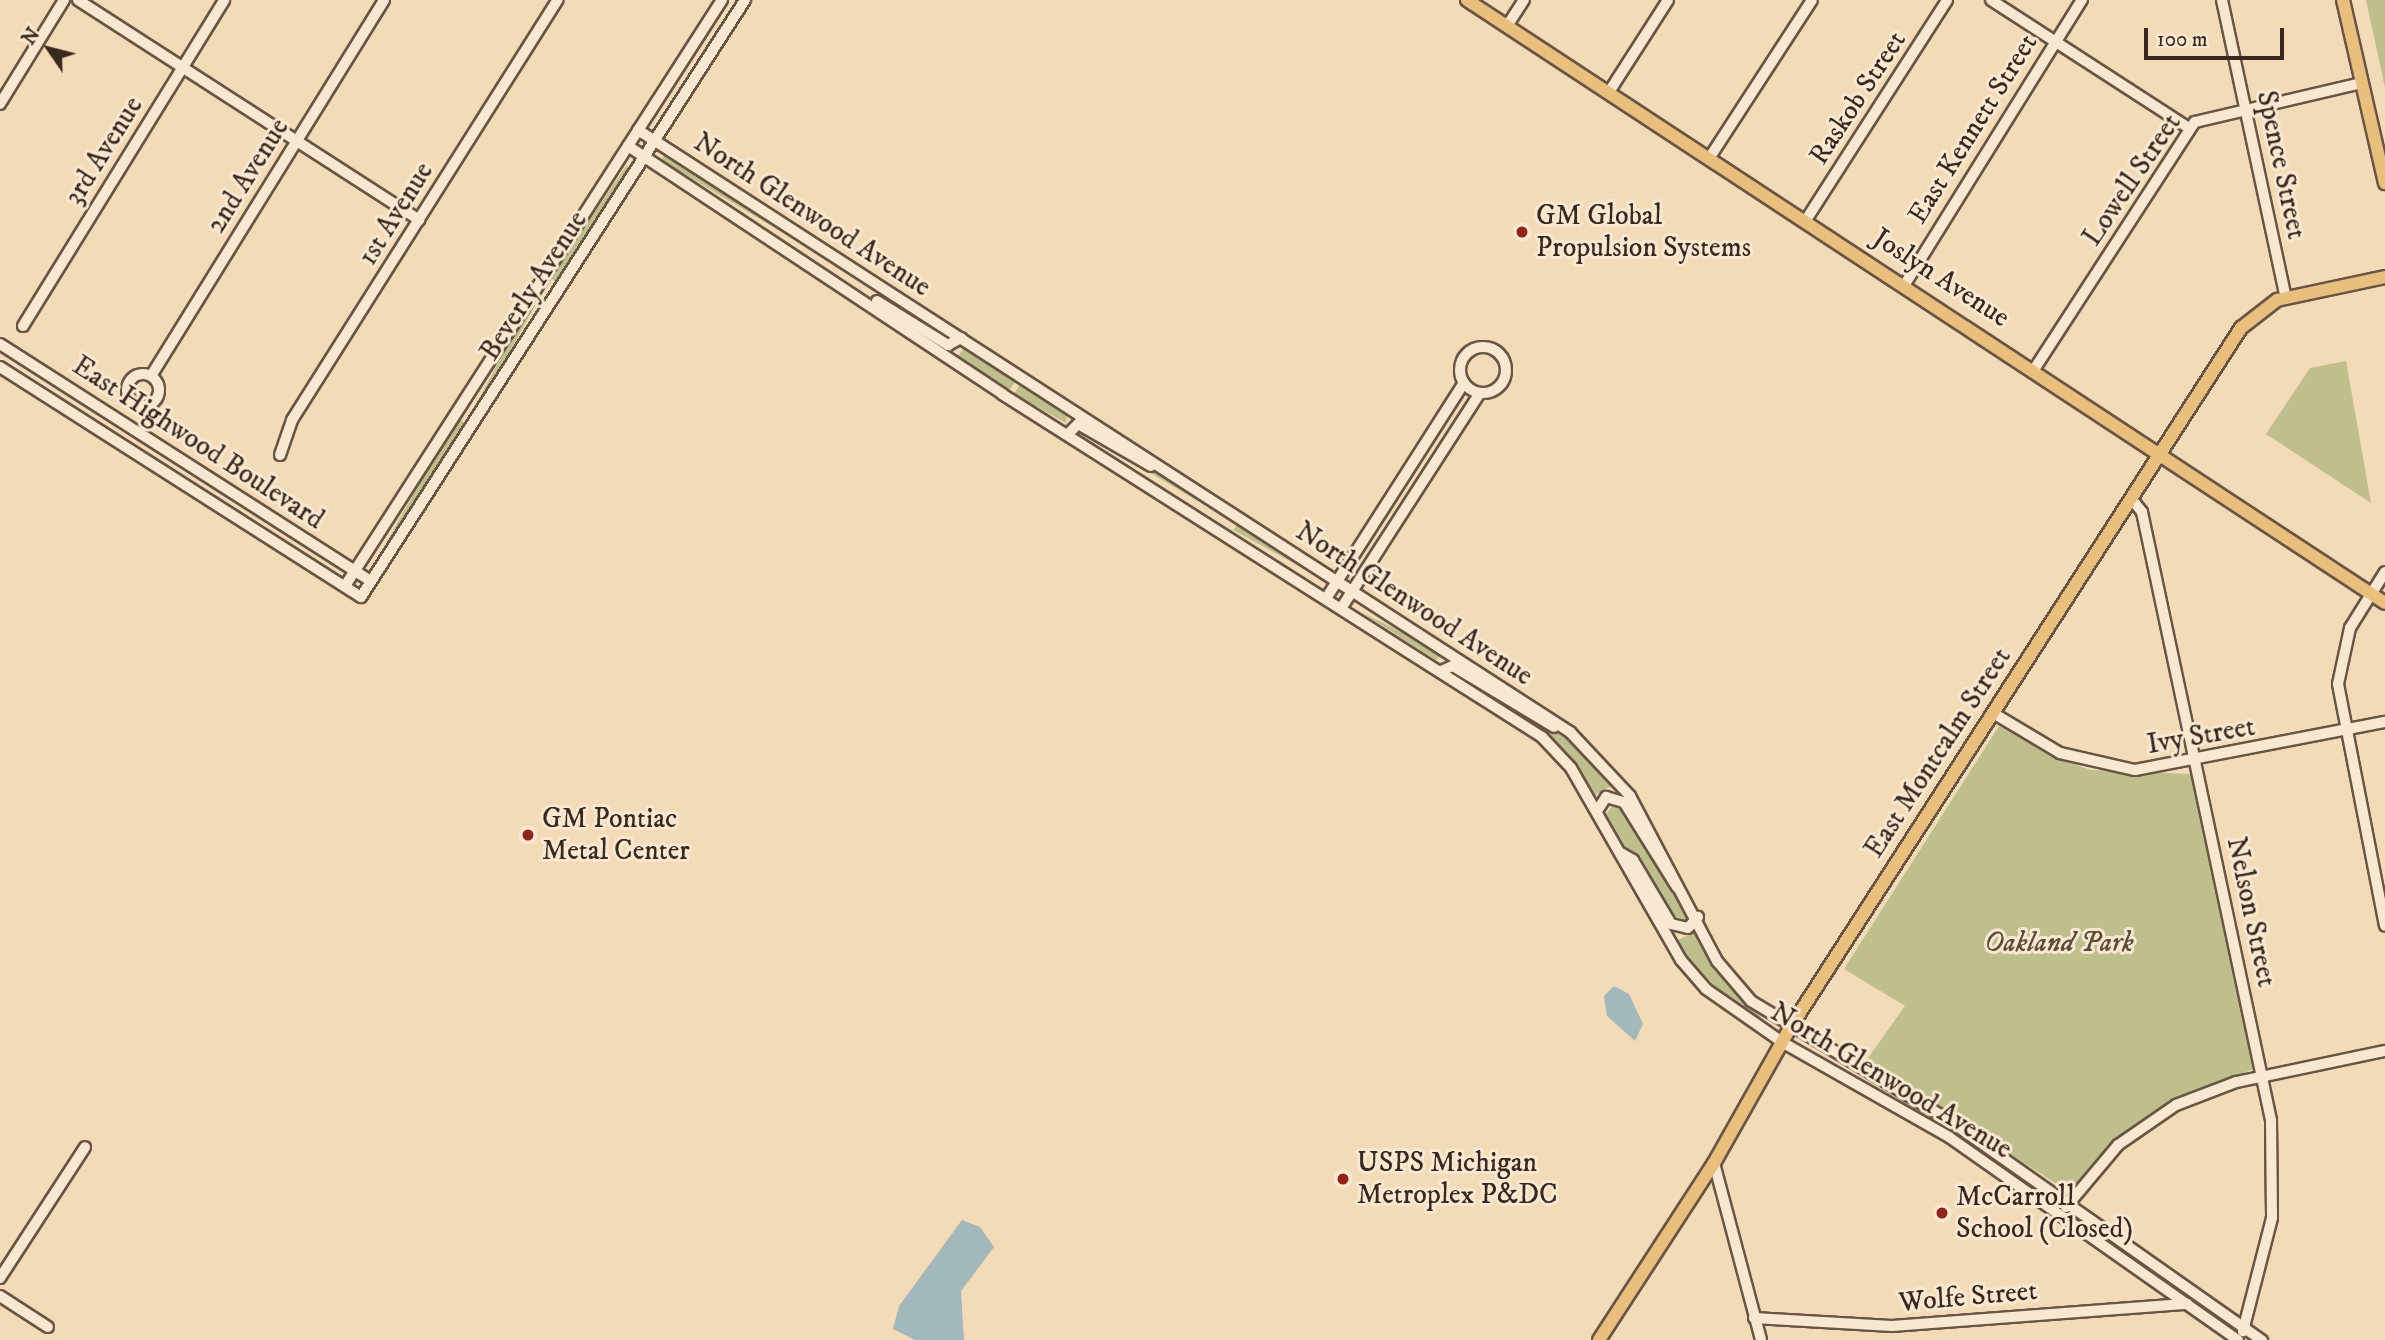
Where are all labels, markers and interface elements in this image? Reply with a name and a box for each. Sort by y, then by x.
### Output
north arrow [14,14,84,84]
scale bar [2147,14,2287,58]
text: N [17,24,45,50]
street label: Raskob Street [1802,25,1914,171]
text: 100 m [2157,27,2208,53]
street label: East Kennett Street [1901,28,2045,230]
street label: Spence Street [2249,88,2313,242]
street label: 3rd Avenue [58,91,150,211]
street label: Lowell Street [2075,107,2189,253]
street label: 2nd Avenue [200,112,296,240]
street label: North Glenwood Avenue [687,126,937,304]
street label: 1st Avenue [351,156,441,272]
place label: GM Global Propulsion Systems [1536,199,1751,265]
street label: Beverly Avenue [473,205,595,367]
street label: Joslyn Avenue [1866,221,2016,335]
marker: GM Global Propulsion Systems [1514,224,1530,240]
street label: East Highwood Boulevard [66,349,330,537]
street label: North Glenwood Avenue [1289,515,1539,693]
street label: East Montcalm Street [1857,642,2019,864]
street label: Ivy Street [2144,710,2258,762]
place label: GM Pontiac Metal Center [542,802,690,868]
marker: GM Pontiac Metal Center [520,827,536,843]
street label: Nelson Street [2219,834,2283,990]
park label: Oakland Park [1984,926,2134,960]
street label: North Glenwood Avenue [1764,996,2018,1166]
place label: USPS Michigan Metroplex P&DC [1357,1146,1558,1212]
marker: USPS Michigan Metroplex P&DC [1335,1171,1351,1187]
place label: McCarroll School (Closed) [1956,1180,2133,1246]
marker: McCarroll School (Closed) [1934,1205,1950,1221]
street label: Wolfe Street [1897,1274,2039,1320]

